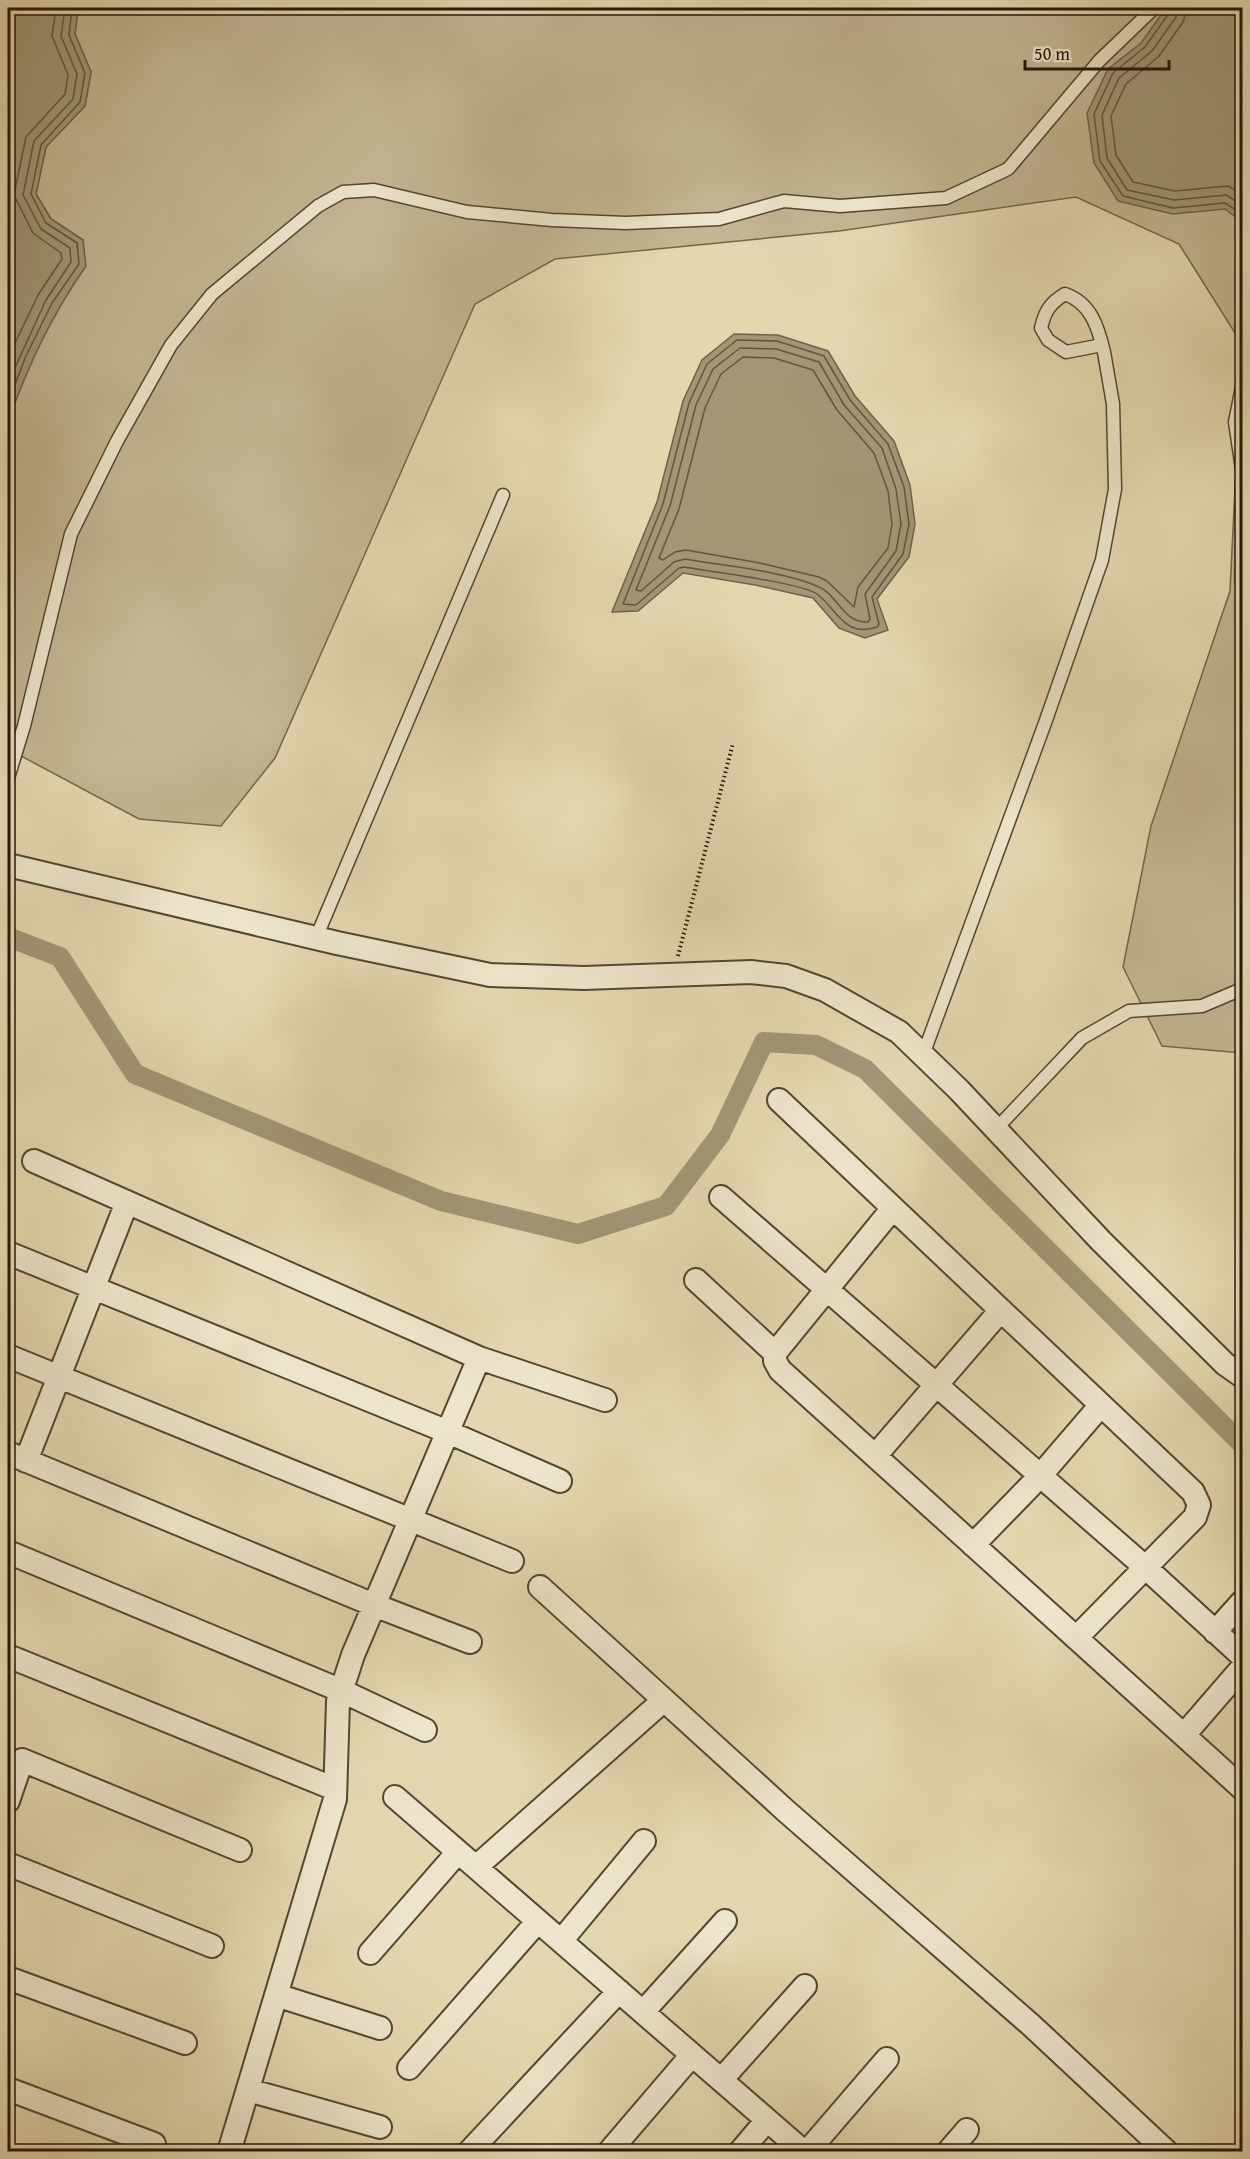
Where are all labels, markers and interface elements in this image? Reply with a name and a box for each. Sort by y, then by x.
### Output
scale bar [1025,33,1169,71]
text: 50 m [1034,40,1070,67]

